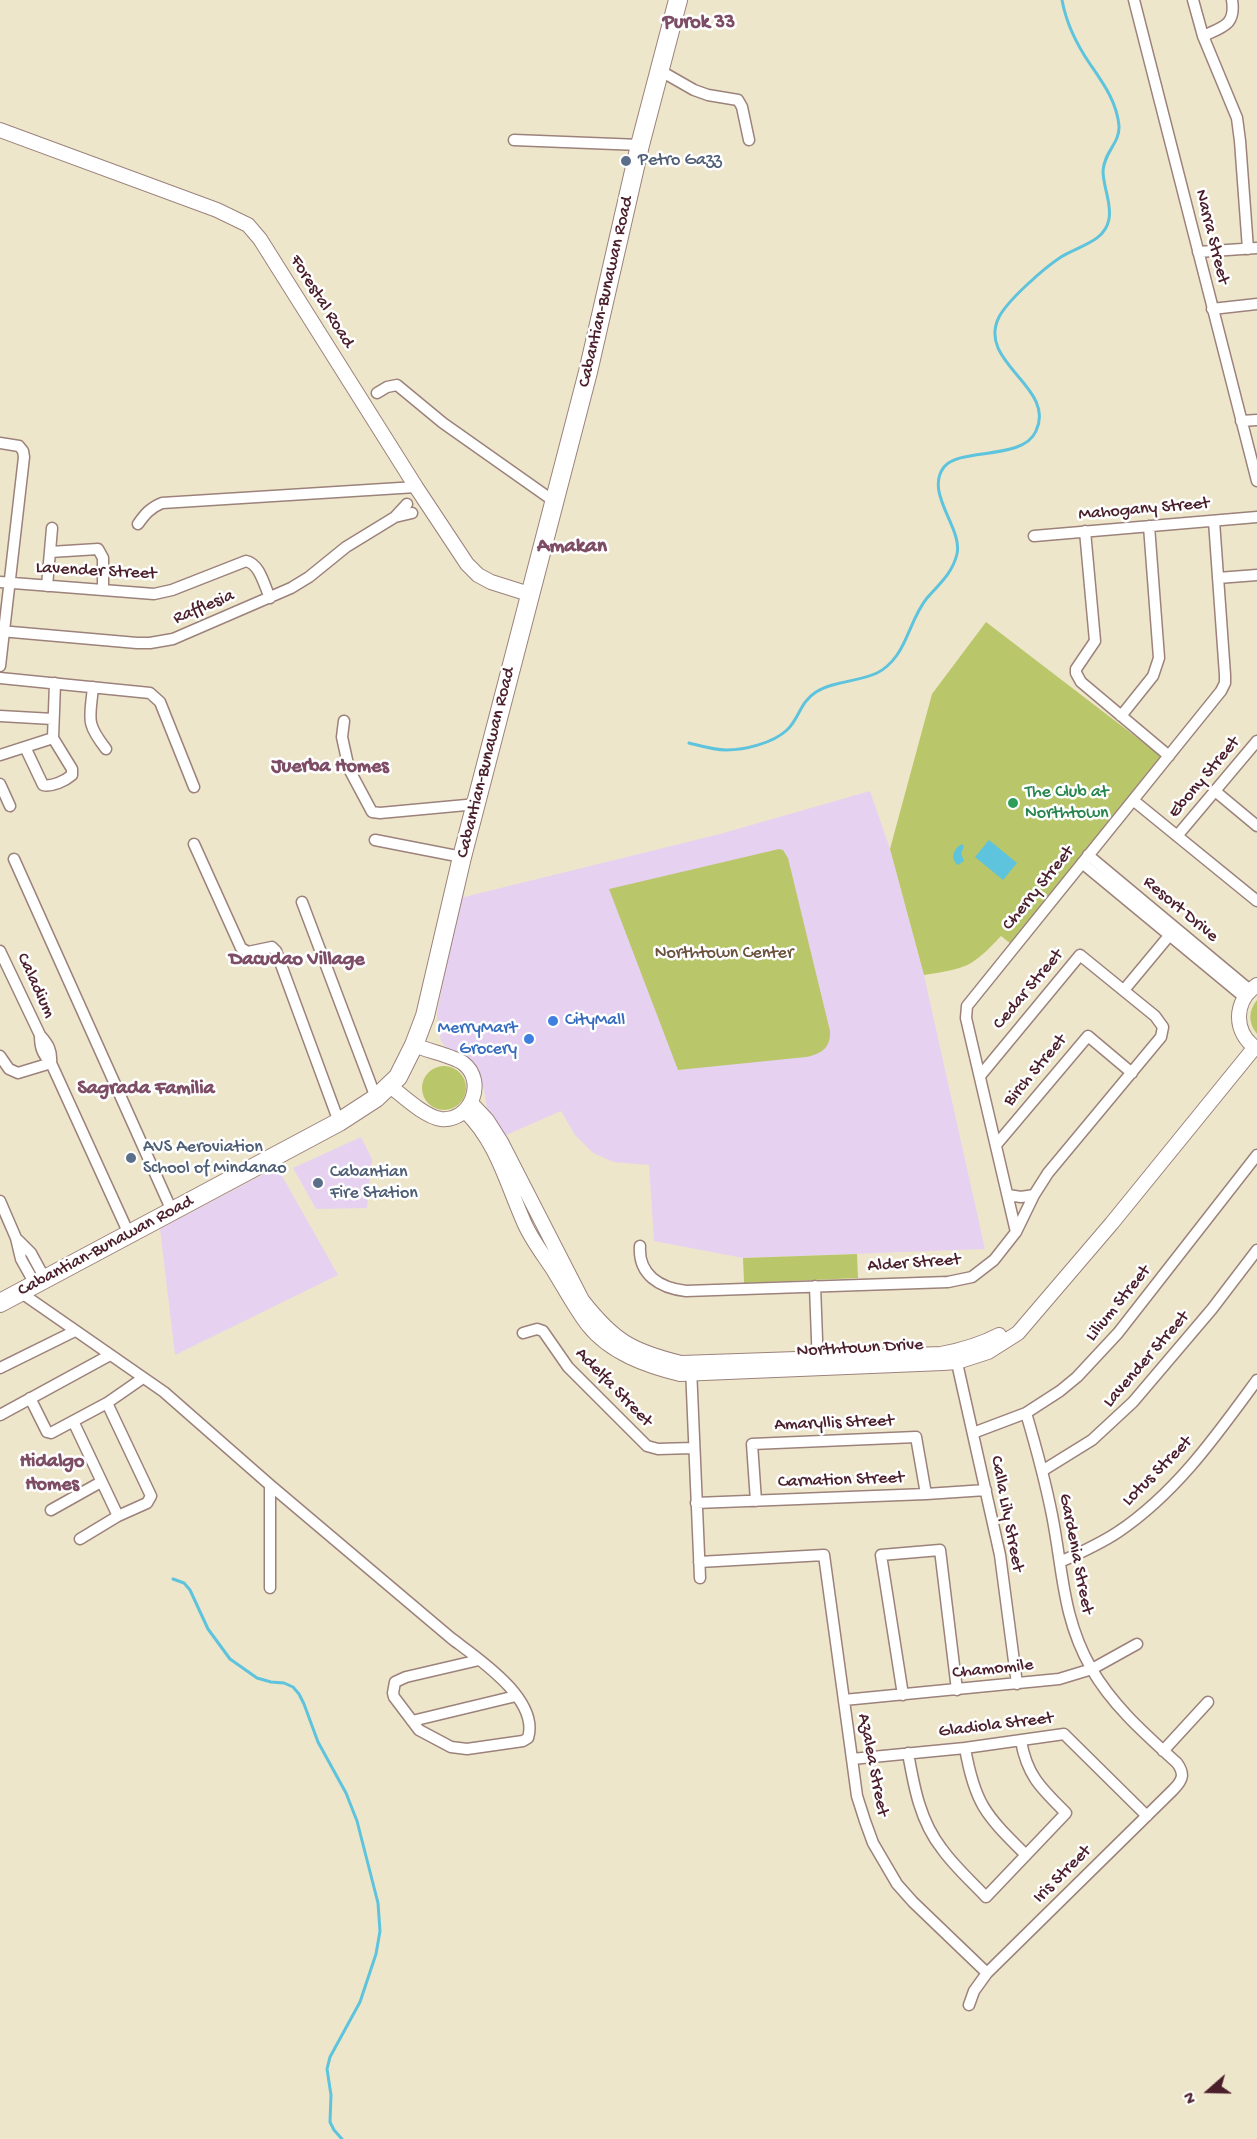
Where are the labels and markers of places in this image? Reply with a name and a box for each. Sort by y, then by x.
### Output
place label: Petro Gazz [638,150,722,172]
marker: Petro Gazz [619,154,633,168]
place label: The Club at Northtown [1025,782,1109,824]
marker: The Club at Northtown [1006,796,1020,810]
place label: CityMall [565,1010,625,1032]
marker: CityMall [546,1014,560,1028]
place label: MerryMart Grocery [437,1018,517,1060]
marker: MerryMart Grocery [522,1032,536,1046]
place label: AVS Aeroviation School of Mindanao [143,1137,287,1180]
marker: AVS Aeroviation School of Mindanao [124,1151,138,1165]
place label: Cabantian Fire Station [330,1162,418,1204]
marker: Cabantian Fire Station [311,1176,325,1190]

